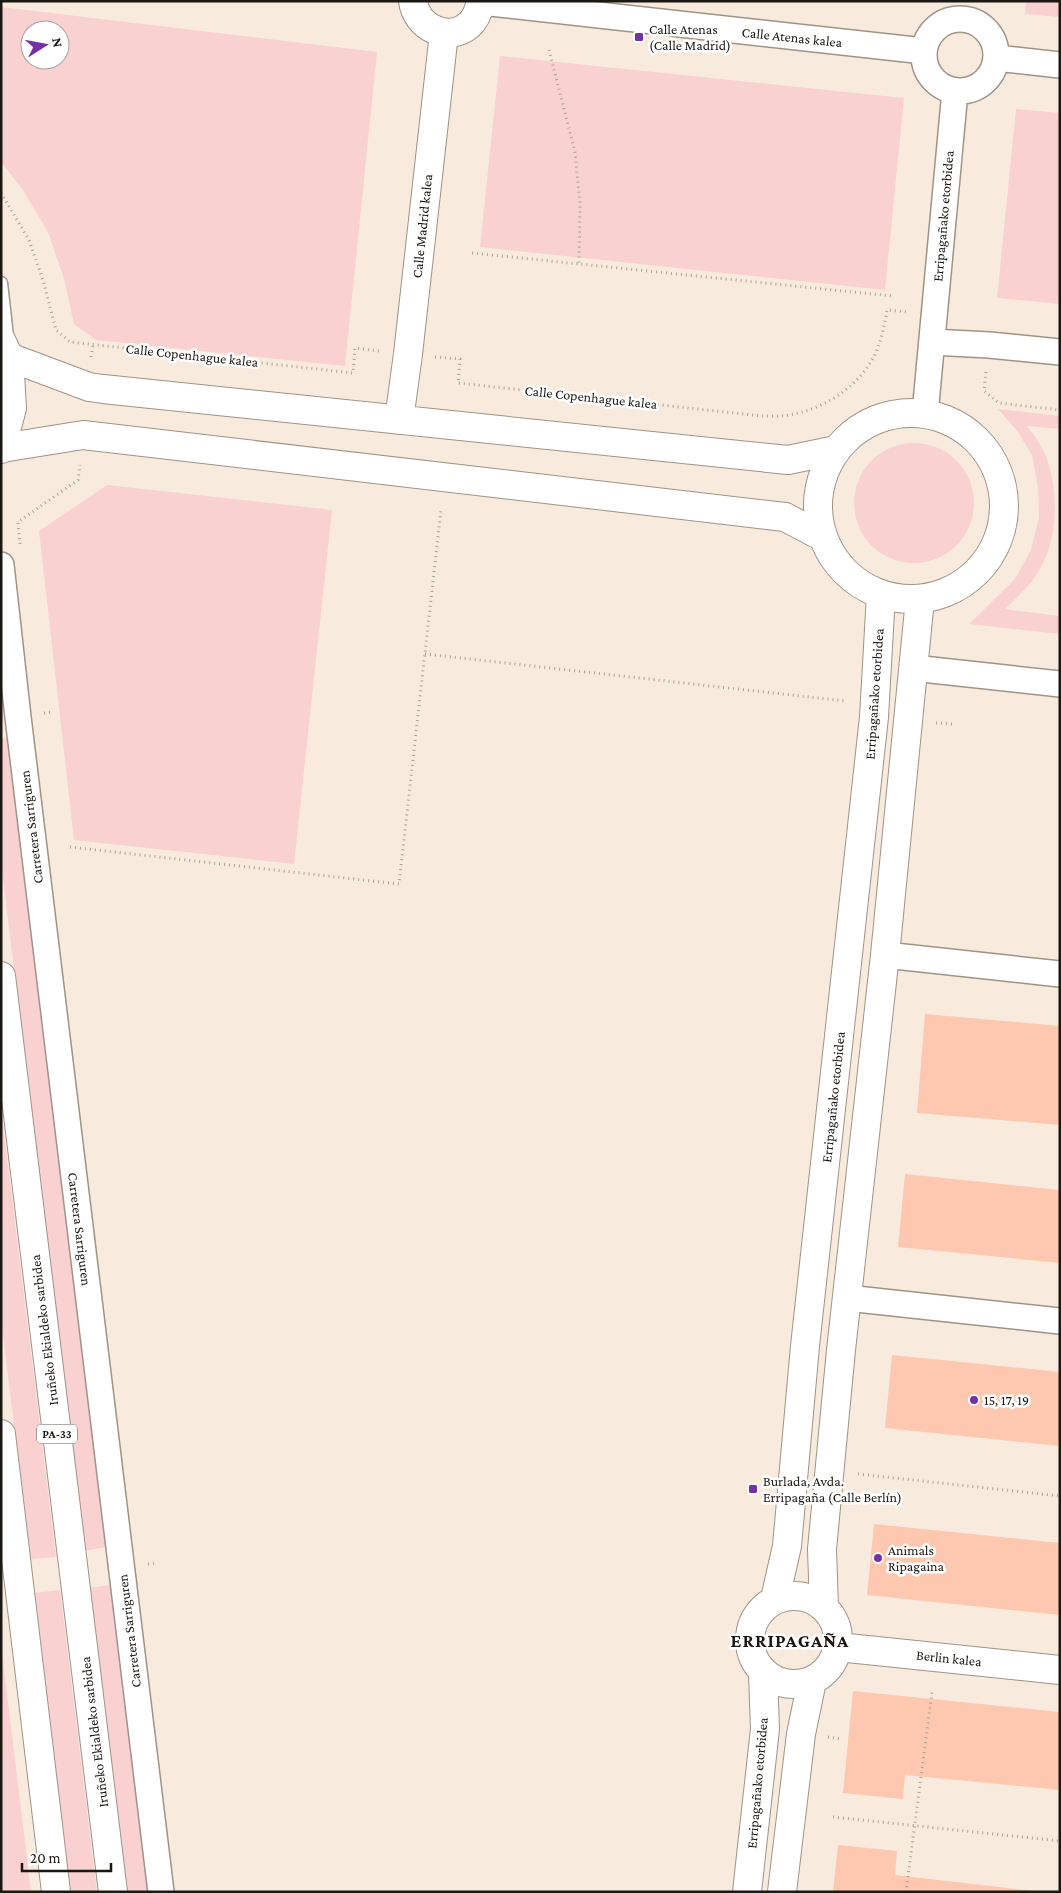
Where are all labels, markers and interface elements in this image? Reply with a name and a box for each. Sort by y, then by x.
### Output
north arrow [20,20,70,70]
place label: Calle Atenas (Calle Madrid) [649,21,731,54]
street label: Calle Atenas kalea [741,24,843,50]
marker: Calle Atenas (Calle Madrid) [633,31,645,43]
text: N [49,36,67,49]
street label: Erripagañako etorbidea [929,149,957,282]
street label: Calle Madrid kalea [409,173,435,279]
street label: Calle Copenhague kalea [125,340,260,370]
street label: Calle Copenhague kalea [524,382,659,412]
street label: Erripagañako etorbidea [861,627,887,760]
street label: Carretera Sarriguren [16,769,46,885]
street label: Erripagañako etorbidea [818,1030,848,1163]
street label: Carretera Sarriguren [65,1171,95,1287]
street label: Iruñeko Ekialdeko sarbidea [27,1253,61,1406]
place label: 15, 17, 19 [984,1392,1029,1408]
marker: 15, 17, 19 [968,1394,980,1406]
road number: PA-33 [37,1425,77,1444]
place label: Burlada, Avda. Erripagaña (Calle Berlín) [763,1473,902,1506]
marker: Burlada, Avda. Erripagaña (Calle Berlín) [747,1483,759,1495]
place label: Animals Ripagaina [888,1542,945,1574]
marker: Animals Ripagaina [872,1552,884,1564]
street label: Carretera Sarriguren [114,1573,144,1689]
district label: ERRIPAGAÑA [731,1630,849,1651]
street label: Berlin kalea [916,1647,983,1669]
street label: Iruñeko Ekialdeko sarbidea [77,1655,111,1808]
street label: Erripagañako etorbidea [743,1716,771,1849]
scale bar [22,1840,111,1872]
text: 20 m [30,1850,61,1866]

